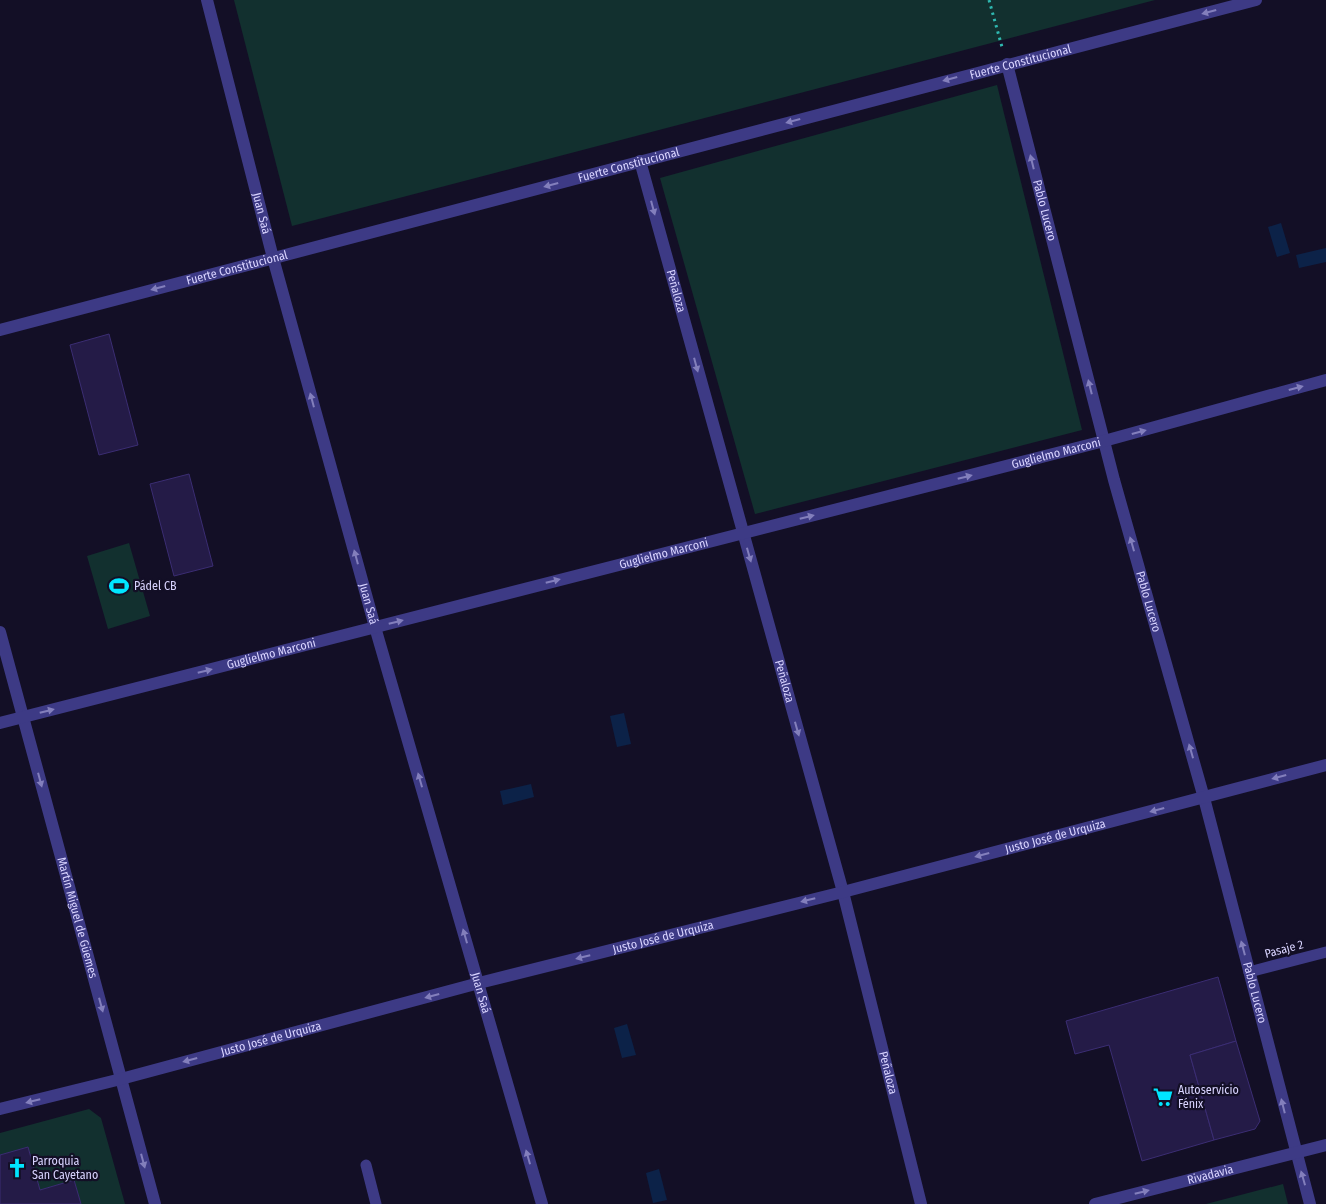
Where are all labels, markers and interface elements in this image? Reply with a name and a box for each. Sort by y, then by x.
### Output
one-way arrow [1202,8,1217,16]
street label: Fuerte Constitucional [968,42,1073,82]
one-way arrow [943,76,958,84]
one-way arrow [786,117,801,125]
street label: Fuerte Constitucional [576,145,681,185]
one-way arrow [1028,154,1036,169]
street label: Pablo Lucero [1030,178,1059,242]
one-way arrow [544,181,559,189]
street label: Juan Saá [250,191,274,235]
one-way arrow [649,201,657,216]
street label: Fuerte Constitucional [185,248,289,288]
street label: Peñaloza [664,268,689,314]
one-way arrow [151,285,166,293]
one-way arrow [693,357,701,372]
one-way arrow [1086,379,1094,394]
one-way arrow [1288,384,1303,392]
one-way arrow [308,393,316,408]
one-way arrow [1131,427,1146,435]
street label: Guglielmo Marconi [1010,435,1102,471]
one-way arrow [957,472,972,480]
one-way arrow [800,512,815,520]
street label: Guglielmo Marconi [618,535,710,572]
one-way arrow [1128,536,1136,551]
one-way arrow [746,548,754,563]
one-way arrow [351,549,359,564]
street label: Pablo Lucero [1133,570,1164,634]
sports icon: Pádel CB [108,575,130,597]
one-way arrow [546,577,561,585]
place label: Pádel CB [134,579,177,593]
street label: Juan Saá [356,581,381,626]
one-way arrow [388,618,403,626]
street label: Guglielmo Marconi [225,636,317,672]
street label: Peñaloza [772,658,797,704]
one-way arrow [197,667,212,675]
one-way arrow [40,707,55,715]
one-way arrow [794,721,802,736]
one-way arrow [1186,743,1194,758]
one-way arrow [36,773,44,788]
one-way arrow [416,773,424,788]
one-way arrow [1271,774,1286,782]
one-way arrow [1149,806,1164,814]
street label: Justo José de Urquiza [1003,816,1107,856]
one-way arrow [975,851,990,859]
street label: Martín Miguel de Güemes [54,856,100,980]
one-way arrow [801,896,816,904]
street label: Justo José de Urquiza [611,918,715,956]
one-way arrow [461,929,469,944]
street label: Pasaje 2 [1263,937,1305,961]
one-way arrow [1239,941,1247,956]
one-way arrow [575,953,590,961]
street label: Pablo Lucero [1240,960,1269,1025]
street label: Juan Saá [468,971,494,1015]
one-way arrow [424,992,439,1000]
one-way arrow [97,997,105,1012]
street label: Justo José de Urquiza [219,1019,323,1059]
street label: Peñaloza [876,1050,900,1096]
one-way arrow [183,1057,198,1065]
place label: Autoservicio Fénix [1178,1083,1239,1111]
supermarket icon: Autoservicio Fénix [1152,1086,1174,1108]
one-way arrow [25,1097,40,1105]
one-way arrow [1279,1098,1287,1113]
one-way arrow [524,1150,532,1165]
place label: Parroquia San Cayetano [32,1154,98,1182]
one-way arrow [140,1154,148,1169]
church icon: Parroquia San Cayetano [6,1157,28,1179]
street label: Rivadavia [1186,1162,1235,1187]
one-way arrow [1299,1171,1307,1186]
one-way arrow [1134,1188,1149,1196]

